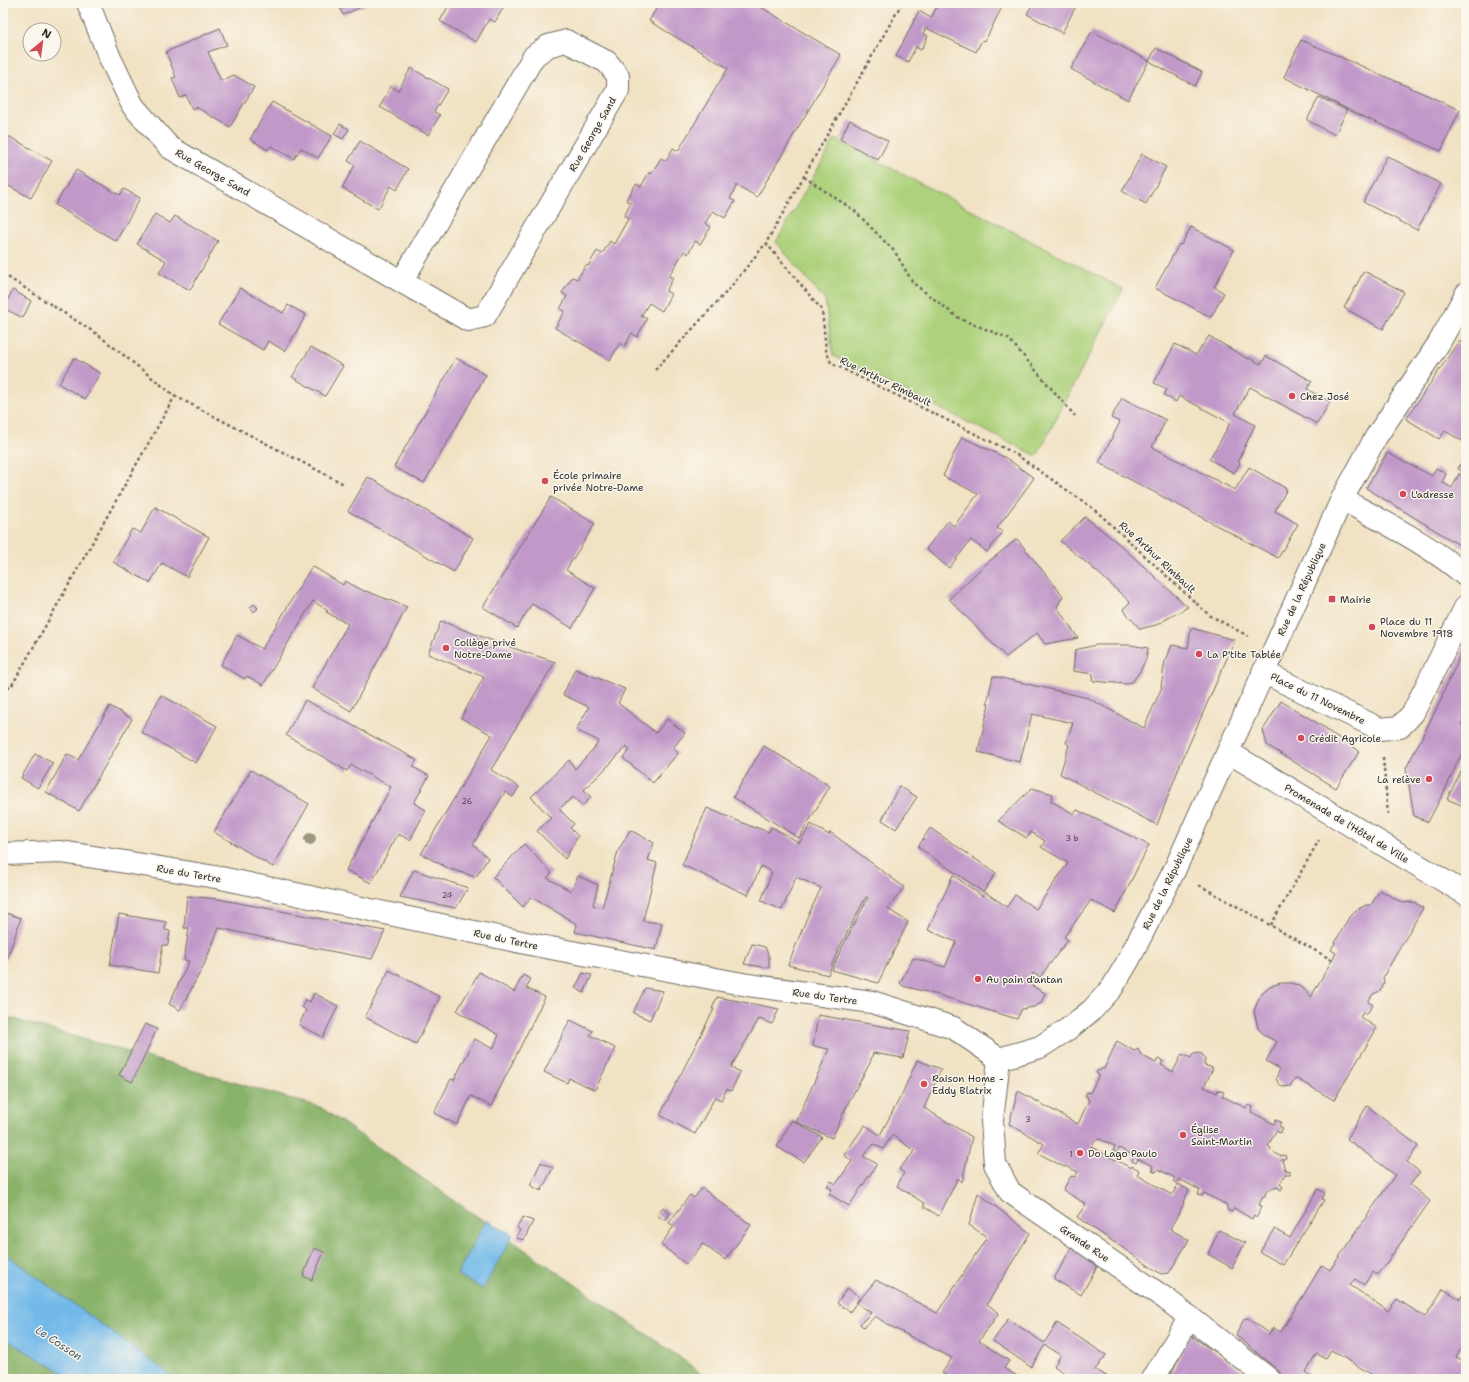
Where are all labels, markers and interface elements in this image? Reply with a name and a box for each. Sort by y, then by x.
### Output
north arrow [22,22,62,62]
text: N [39,25,54,43]
street label: Rue George Sand [566,94,619,174]
street label: Rue George Sand [173,146,253,199]
street label: Rue Arthur Rimbault [838,354,934,409]
place label: Chez José [1300,390,1350,403]
marker: Chez José [1287,391,1297,401]
place label: École primaire privée Notre-Dame [553,469,644,494]
marker: École primaire privée Notre-Dame [540,476,550,486]
place label: L'adresse [1411,488,1454,501]
marker: L'adresse [1398,489,1408,499]
street label: Rue Arthur Rimbault [1117,518,1199,596]
street label: Rue de la République [1274,540,1329,638]
place label: Mairie [1340,593,1371,606]
marker: Mairie [1327,594,1337,604]
place label: Place du 11 Novembre 1918 [1380,615,1453,640]
marker: Place du 11 Novembre 1918 [1367,622,1377,632]
place label: Collège privé Notre-Dame [454,636,516,661]
marker: Collège privé Notre-Dame [441,643,451,653]
place label: La P'tite Tablée [1207,648,1282,661]
marker: La P'tite Tablée [1194,649,1204,659]
street label: Place du 11 Novembre [1268,670,1368,727]
place label: Crédit Agricole [1309,732,1381,745]
marker: Crédit Agricole [1296,733,1306,743]
place label: La relève [1377,773,1421,786]
marker: La relève [1424,774,1434,784]
street label: Promenade de l'Hôtel de Ville [1282,781,1412,866]
house number: 26 [462,796,473,807]
house number: 3 b [1065,833,1079,844]
street label: Rue de la République [1139,834,1196,932]
street label: Rue du Tertre [155,861,223,886]
house number: 24 [442,890,453,901]
street label: Rue du Tertre [472,926,540,953]
place label: Au pain d'antan [986,973,1063,986]
marker: Au pain d'antan [973,974,983,984]
street label: Rue du Tertre [792,985,859,1008]
place label: Raison Home - Eddy Blatrix [932,1072,1004,1097]
marker: Raison Home - Eddy Blatrix [919,1079,929,1089]
house number: 3 [1025,1114,1031,1125]
place label: Église Saint-Martin [1191,1123,1252,1148]
marker: Église Saint-Martin [1178,1130,1188,1140]
place label: Do Lago Paulo [1088,1147,1157,1160]
marker: Do Lago Paulo [1075,1148,1085,1158]
house number: 1 [1069,1149,1073,1160]
street label: Grande Rue [1057,1222,1112,1265]
water label: Le Cosson [32,1323,85,1364]

